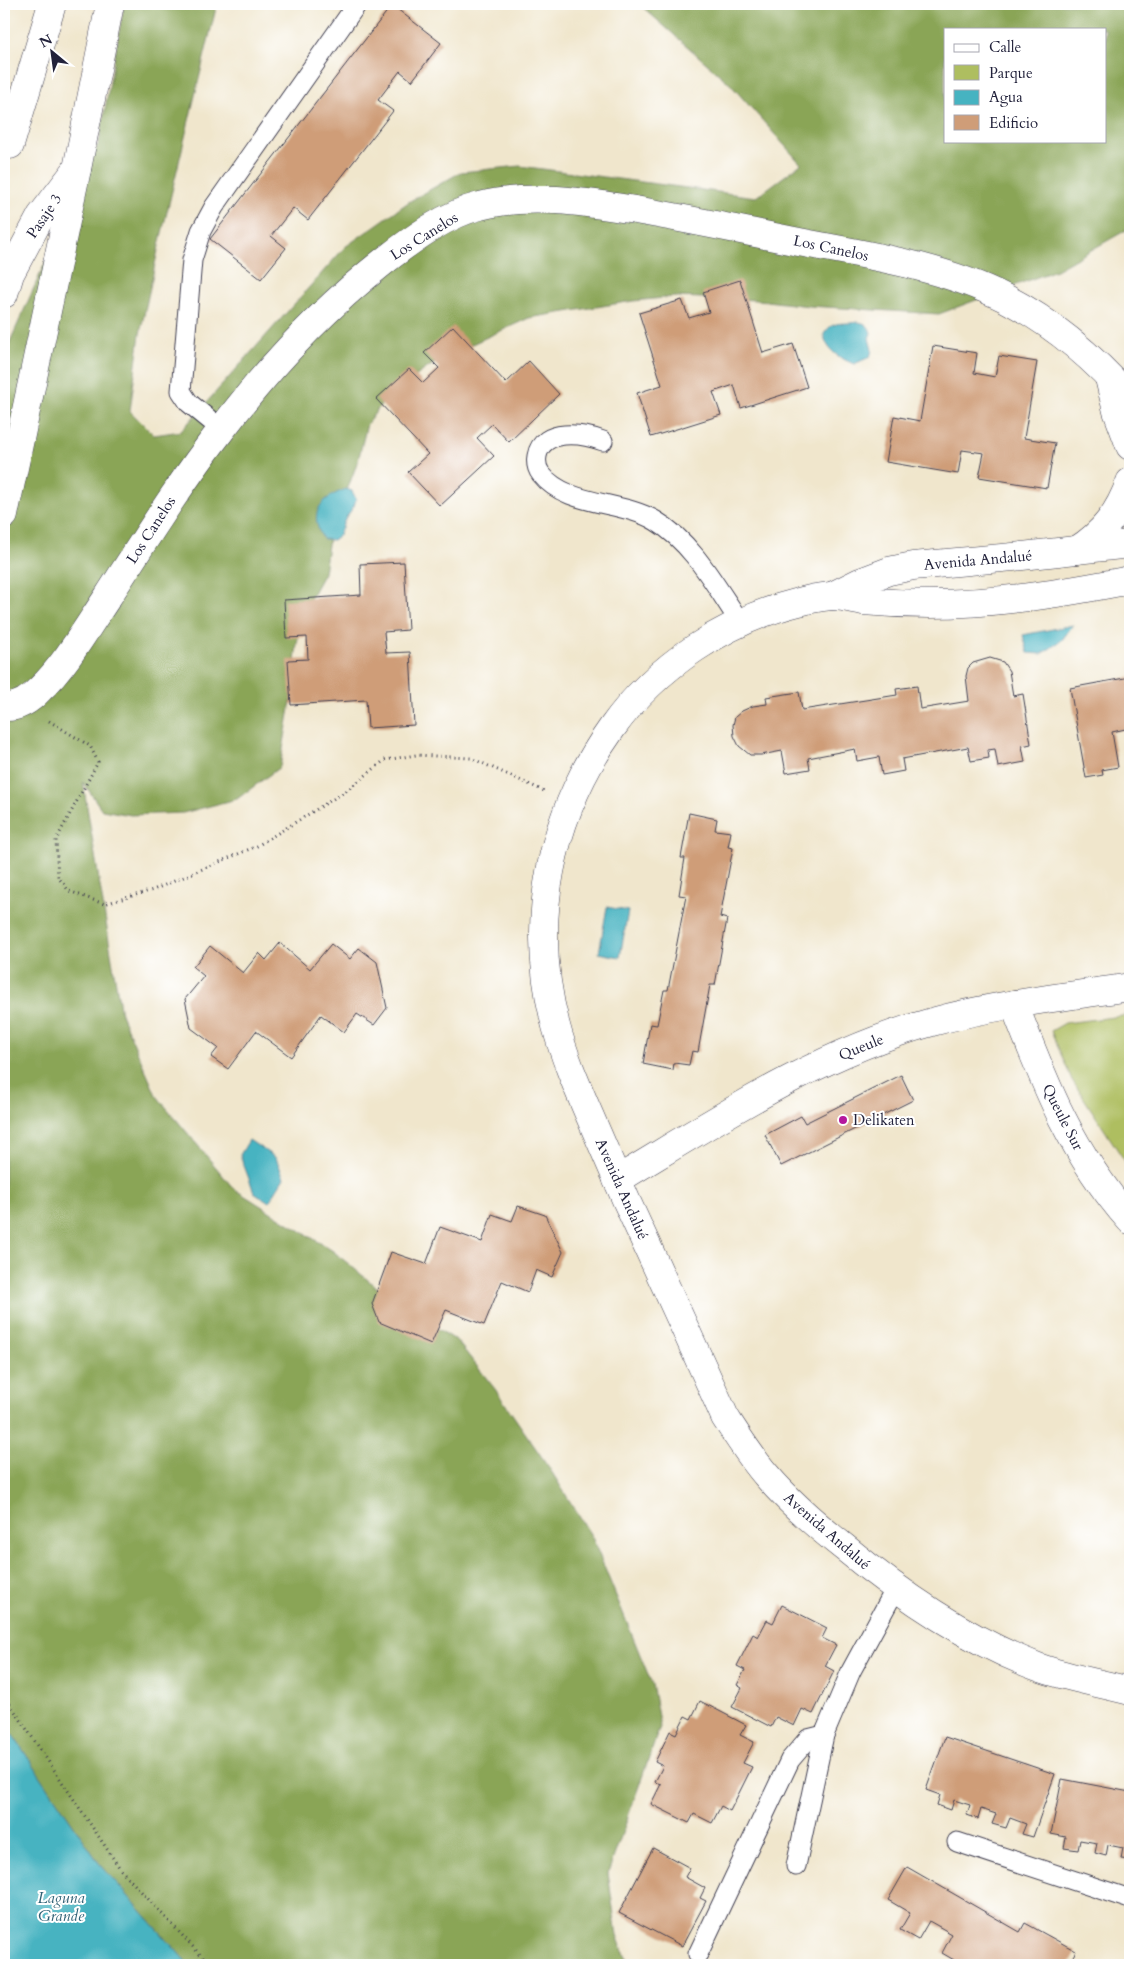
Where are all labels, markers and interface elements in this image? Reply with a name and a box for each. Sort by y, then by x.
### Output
north arrow [28,28,78,78]
legend [944,28,1106,142]
text: N [36,30,56,52]
text: Calle [989,37,1022,57]
text: Parque [989,63,1033,83]
text: Agua [989,87,1023,107]
text: Edificio [989,113,1038,133]
street label: Pasaje 3 [22,190,66,242]
street label: Los Canelos [386,207,462,265]
street label: Los Canelos [792,230,870,266]
street label: Los Canelos [122,492,180,568]
street label: Avenida Andalué [923,545,1033,575]
street label: Queule [836,1029,887,1065]
street label: Queule Sur [1038,1080,1089,1154]
place label: Delikaten [853,1110,915,1130]
marker: Delikaten [837,1114,849,1126]
street label: Avenida Andalué [591,1135,653,1243]
street label: Avenida Andalué [779,1488,875,1574]
water label: Laguna Grande [37,1887,85,1927]

